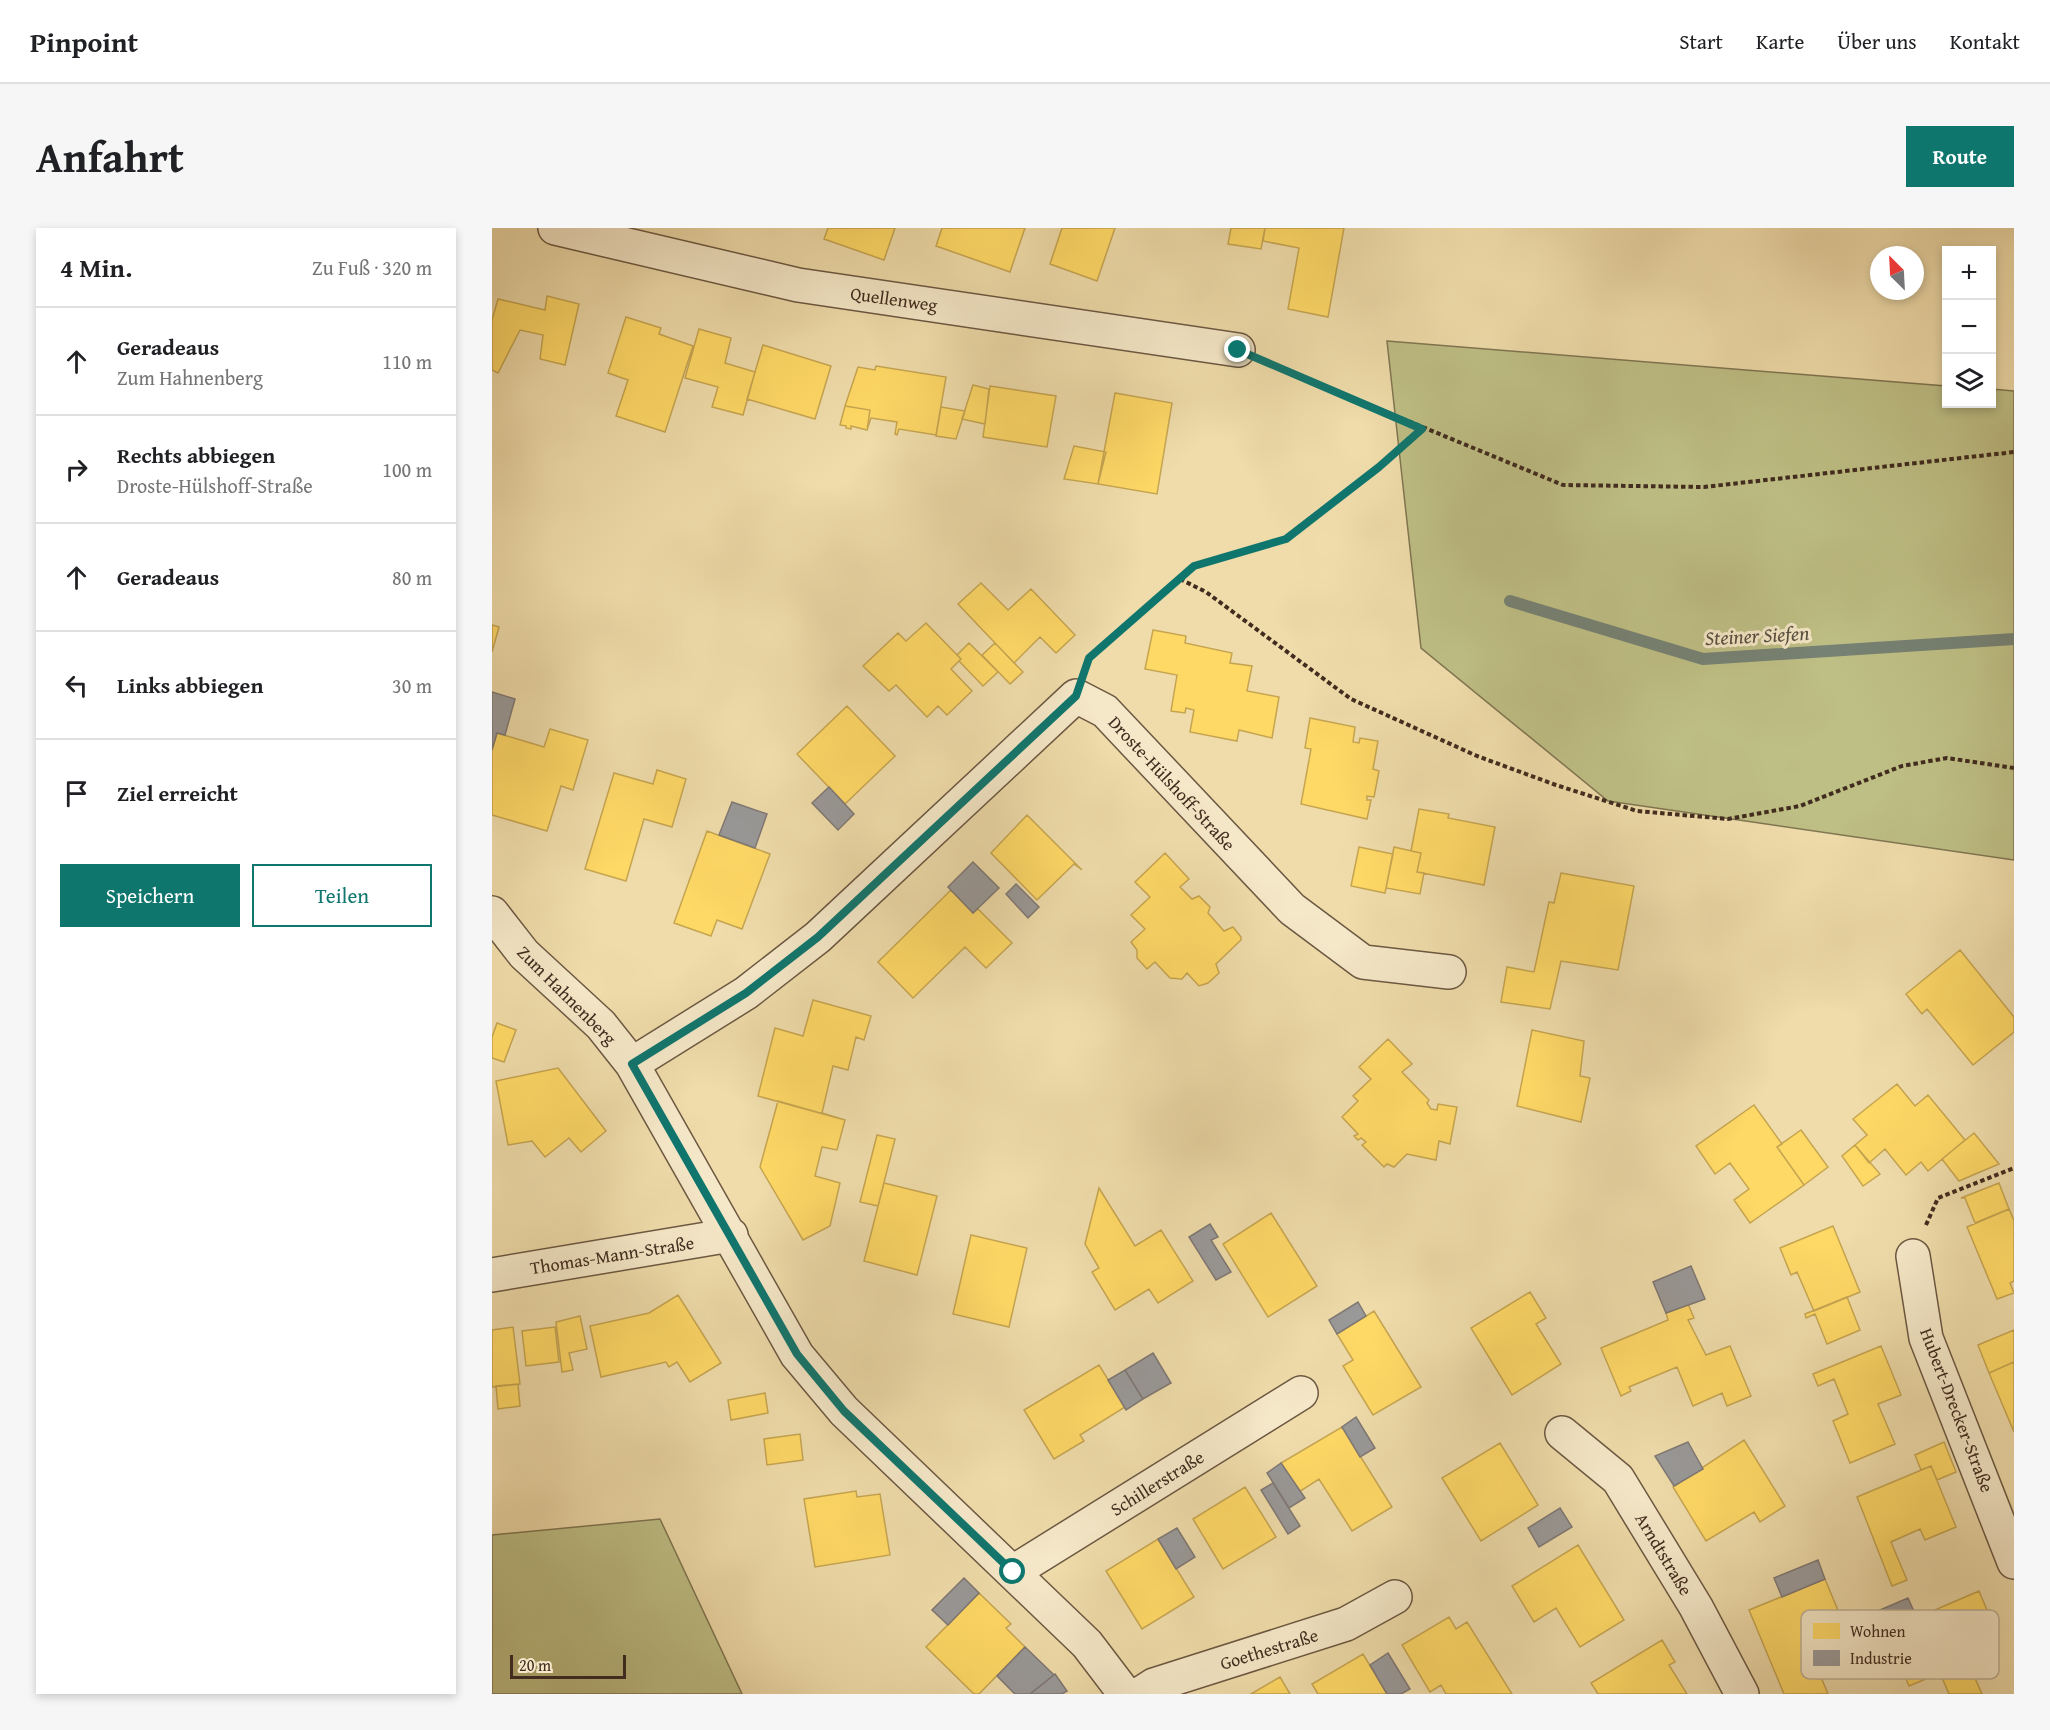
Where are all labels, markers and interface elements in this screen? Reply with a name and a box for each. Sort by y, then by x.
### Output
text: Pinpoint [30,21,138,62]
text: Start [1679,26,1723,57]
text: Karte [1756,26,1804,57]
text: Über uns [1837,26,1917,57]
text: Kontakt [1950,26,2020,57]
text: Anfahrt [36,126,184,187]
button: Route [1906,126,2014,187]
north arrow [1870,246,1924,300]
map controls [1942,246,1996,408]
button: + [1942,246,1996,300]
text: 4 Min. [60,248,132,287]
text: Zu Fuß · 320 m [312,253,432,282]
street label: Quellenweg [849,280,939,318]
button: − [1942,300,1996,354]
text: Geradeaus [117,331,219,363]
route end [1224,336,1250,362]
icon: ahead [60,345,93,378]
text: 110 m [382,347,432,376]
button: layers [1942,354,1996,408]
text: Zum Hahnenberg [117,363,263,392]
text: Rechts abbiegen [117,439,275,471]
icon: right [60,453,93,486]
text: 100 m [382,455,432,484]
text: Droste-Hülshoff-Straße [117,471,313,500]
icon: ahead [60,561,93,594]
text: Geradeaus [117,561,219,593]
text: 80 m [392,563,432,592]
water label: Steiner Siefen [1704,618,1810,652]
icon: left [60,669,93,702]
text: Links abbiegen [117,669,263,701]
text: 30 m [392,671,432,700]
street label: Droste-Hülshoff-Straße [1102,709,1242,857]
icon: arrive [60,777,93,810]
text: Ziel erreicht [117,777,238,809]
button: Speichern [60,864,240,927]
button: Teilen [252,864,432,927]
street label: Zum Hahnenberg [511,939,623,1051]
street label: Thomas-Mann-Straße [528,1229,696,1281]
street label: Hubert-Drecker-Straße [1913,1324,2001,1496]
street label: Schillerstraße [1105,1443,1209,1523]
street label: Arndtstraße [1629,1507,1699,1601]
route start [999,1558,1025,1584]
legend [1801,1610,1999,1679]
text: Wohnen [1850,1619,1906,1643]
street label: Goethestraße [1217,1621,1321,1677]
text: Industrie [1850,1646,1912,1670]
scale bar [510,1652,626,1680]
text: 20 m [519,1653,551,1677]

